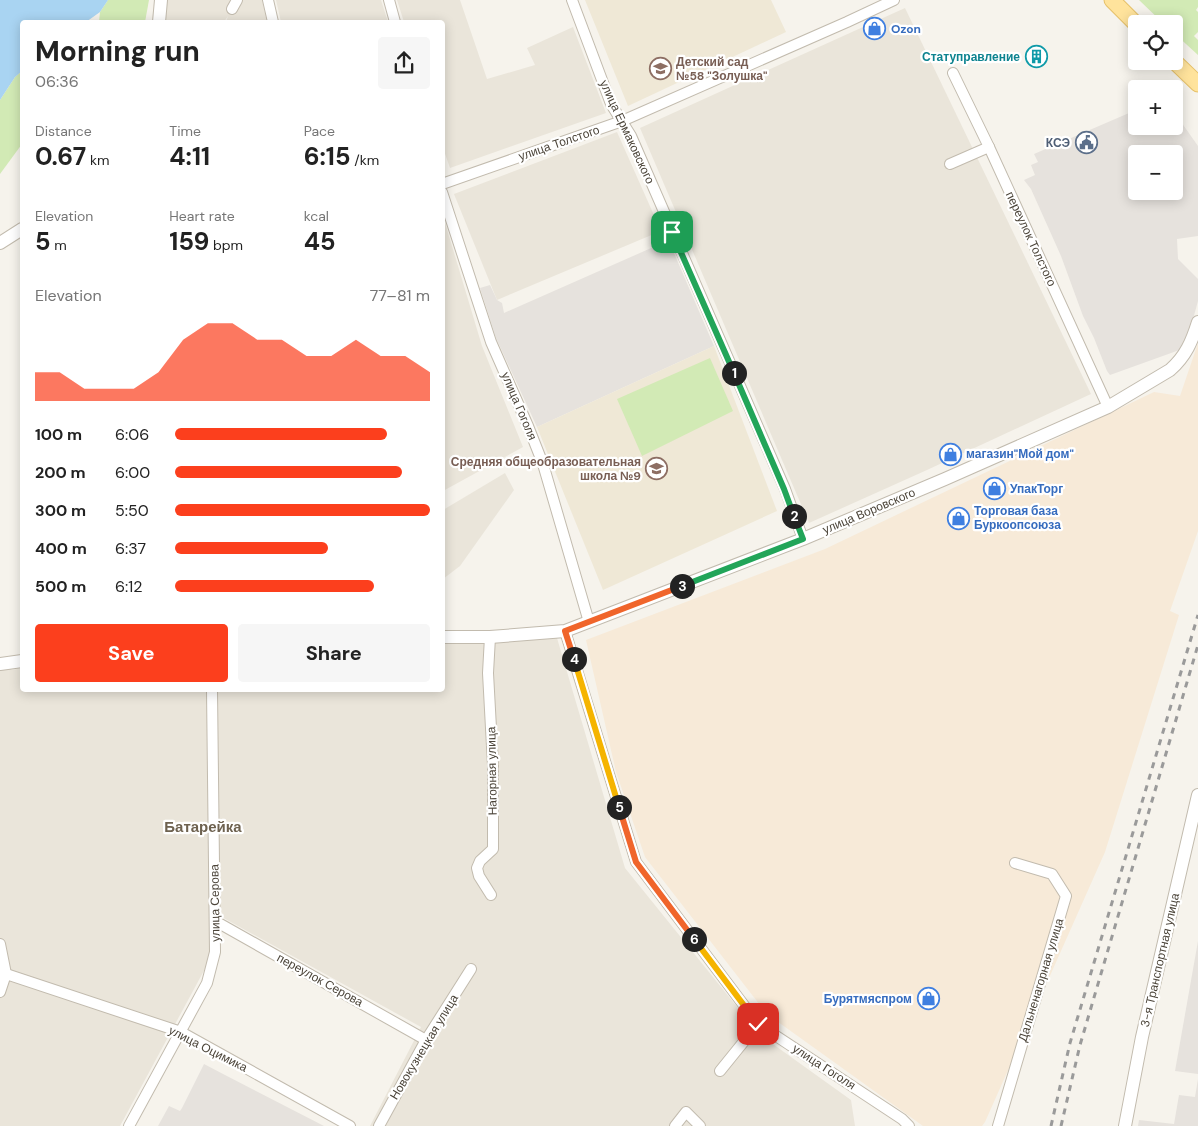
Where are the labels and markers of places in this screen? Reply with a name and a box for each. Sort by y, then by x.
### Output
shop icon: Ozon [863,17,887,41]
place label: Ozon [891,21,921,37]
building icon: Статуправление [1024,45,1048,69]
place label: Статуправление [922,49,1020,65]
place label: Детский сад №58 "Золушка" [676,54,767,84]
school or university icon: Детский сад №58 "Золушка" [648,57,672,81]
public building icon: КСЭ [1074,131,1098,155]
place label: КСЭ [1046,135,1070,151]
pin [651,211,693,253]
pin: 1 [722,360,746,386]
shop icon: магазин"Мой дом" [938,442,962,466]
place label: магазин"Мой дом" [966,446,1074,462]
place label: Средняя общеобразовательная школа №9 [451,454,641,484]
school or university icon: Средняя общеобразовательная школа №9 [645,457,669,481]
shop icon: УпакТорг [982,477,1006,501]
place label: УпакТорг [1010,481,1063,497]
place label: Торговая база Буркоопсоюза [974,503,1061,533]
pin: 2 [782,504,806,528]
shop icon: Торговая база Буркоопсоюза [946,506,970,530]
pin: 3 [670,574,694,598]
pin: 4 [562,646,586,672]
pin: 5 [606,794,632,820]
pin: 6 [682,926,706,952]
shop icon: Бурятмяспром [916,987,940,1011]
place label: Бурятмяспром [824,991,912,1007]
pin [737,1003,779,1045]

